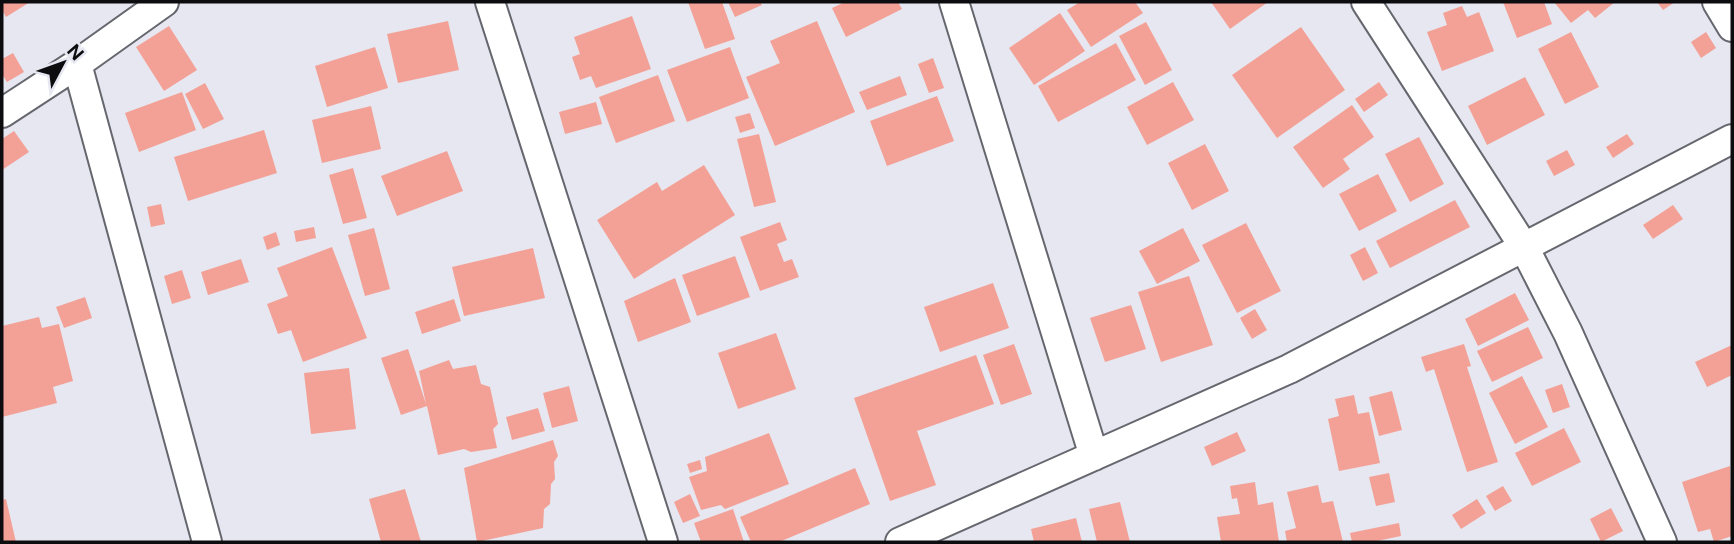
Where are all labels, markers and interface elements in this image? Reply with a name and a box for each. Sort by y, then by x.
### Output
north arrow [28,28,98,98]
text: N [61,39,89,66]

